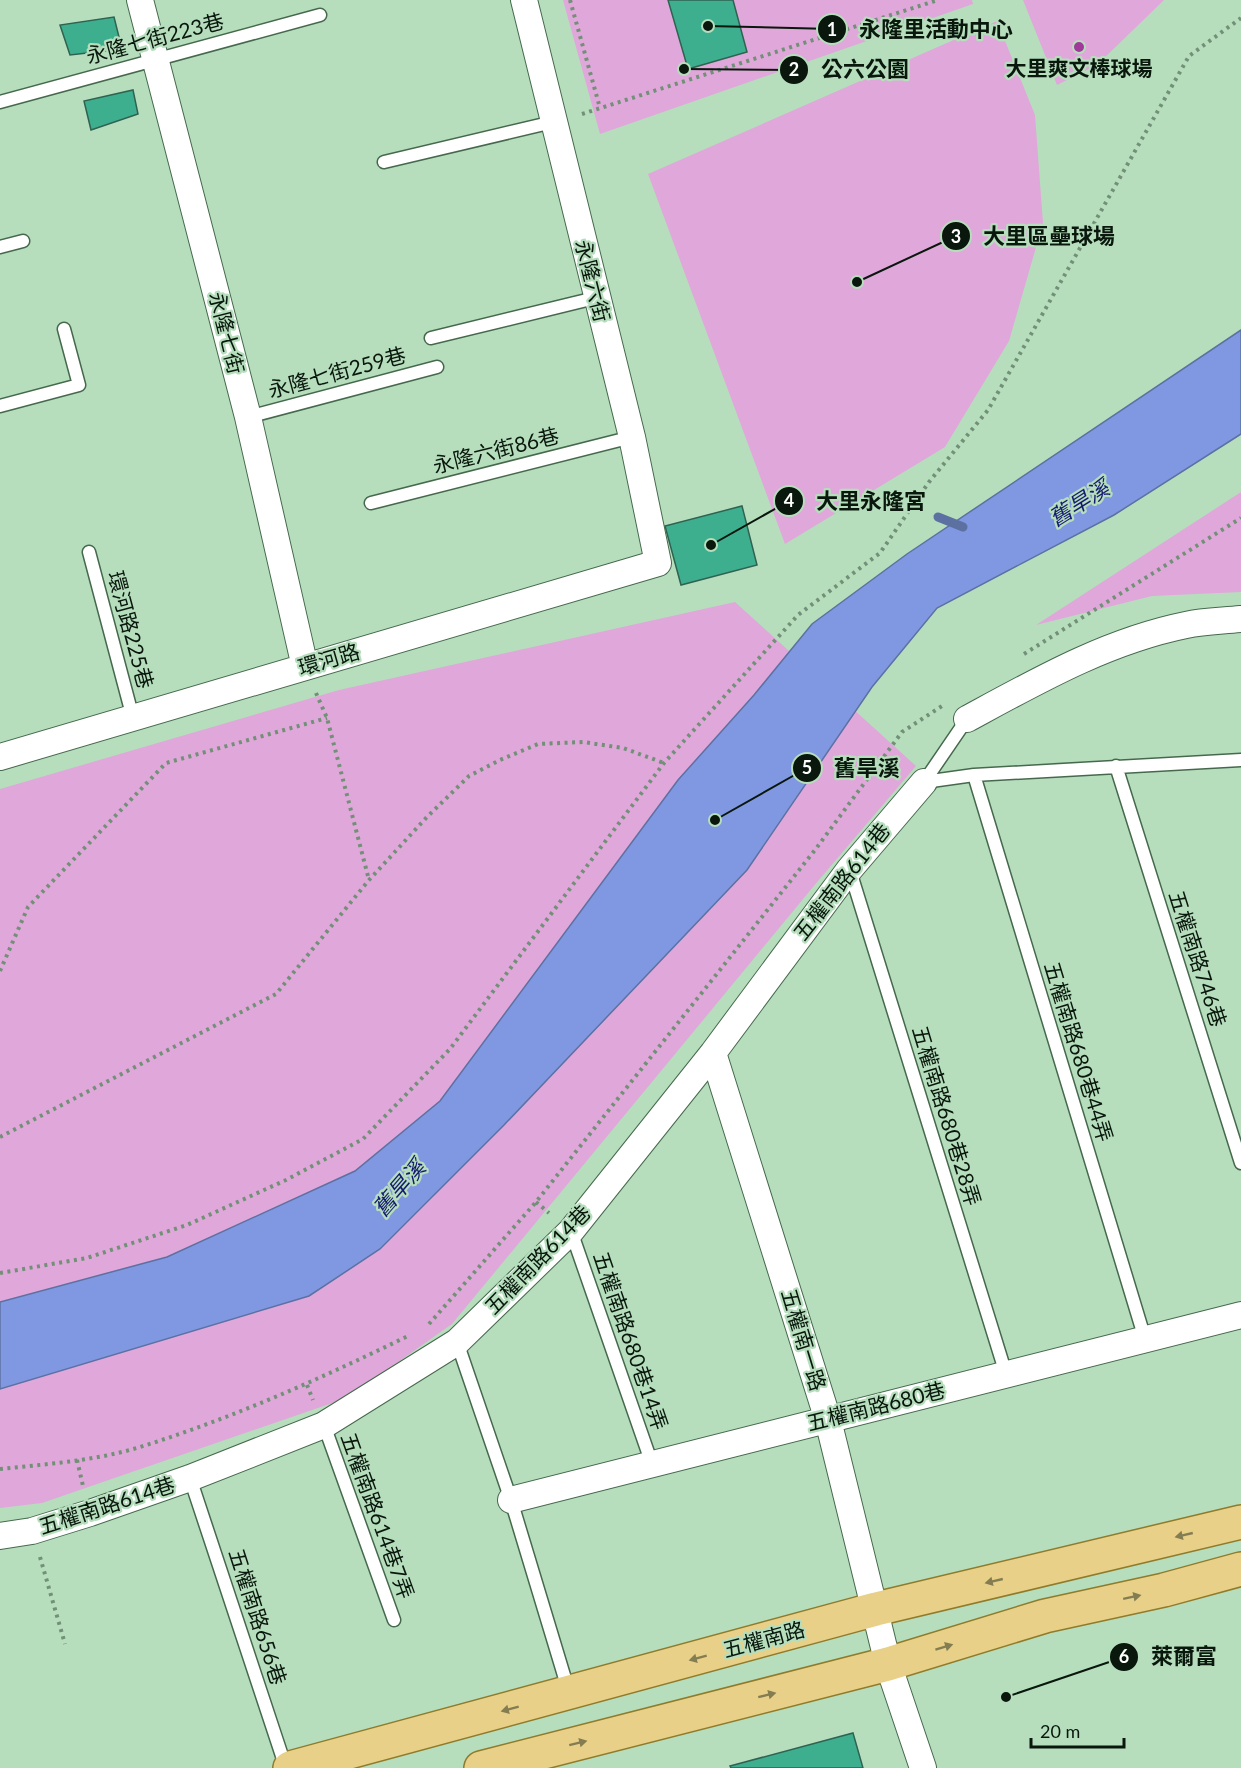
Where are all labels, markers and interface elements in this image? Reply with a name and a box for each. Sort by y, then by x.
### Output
street label: 永隆七街223巷 [83,7,226,68]
callout: 永隆里活動中心 [817,9,1025,49]
text: 永隆里活動中心 [859,15,1013,42]
text: 1 [827,18,837,40]
marker: 大里爽文棒球場 [1072,40,1086,54]
callout: 公六公園 [779,50,921,90]
text: 公六公園 [821,55,909,82]
place label: 大里爽文棒球場 [1006,55,1153,80]
text: 2 [789,58,799,80]
callout: 大里區壘球場 [941,216,1127,256]
text: 大里區壘球場 [983,222,1115,249]
text: 3 [951,225,961,247]
street label: 永隆六街 [571,237,616,324]
street label: 永隆七街 [205,289,250,376]
street label: 永隆七街259巷 [265,341,408,402]
street label: 永隆六街86巷 [430,422,561,477]
water label: 舊旱溪 [1044,472,1116,532]
callout: 大里永隆宮 [774,481,938,521]
text: 大里永隆宮 [816,487,926,514]
text: 4 [784,489,794,511]
street label: 環河路225巷 [104,568,159,691]
street label: 環河路 [295,638,362,679]
callout: 舊旱溪 [792,748,912,788]
text: 舊旱溪 [834,754,900,781]
text: 5 [802,756,812,778]
street label: 五權南路614巷 [787,818,894,945]
street label: 五權南路746巷 [1165,887,1232,1030]
street label: 五權南路680巷44弄 [1040,959,1119,1145]
street label: 五權南路680巷28弄 [908,1023,987,1209]
water label: 舊旱溪 [367,1152,432,1221]
street label: 五權南路614巷 [479,1199,595,1319]
street label: 五權南路680巷14弄 [589,1248,674,1433]
street label: 五權南一路 [777,1286,832,1393]
street label: 五權南路680巷 [804,1376,947,1435]
street label: 五權南路614巷7弄 [337,1429,420,1602]
street label: 五權南路614巷 [35,1471,178,1538]
one-way arrow [1175,1531,1193,1541]
street label: 五權南路656巷 [225,1545,292,1688]
one-way arrow [985,1576,1004,1586]
one-way arrow [1123,1592,1142,1601]
street label: 五權南路 [720,1616,807,1661]
callout: 萊爾富 [1109,1637,1229,1677]
one-way arrow [935,1642,953,1651]
text: 萊爾富 [1151,1642,1217,1669]
text: 6 [1119,1645,1129,1667]
one-way arrow [689,1654,707,1663]
one-way arrow [758,1690,776,1699]
one-way arrow [500,1705,518,1714]
scale bar [1031,1711,1124,1749]
text: 20 m [1040,1720,1080,1742]
one-way arrow [569,1738,588,1748]

